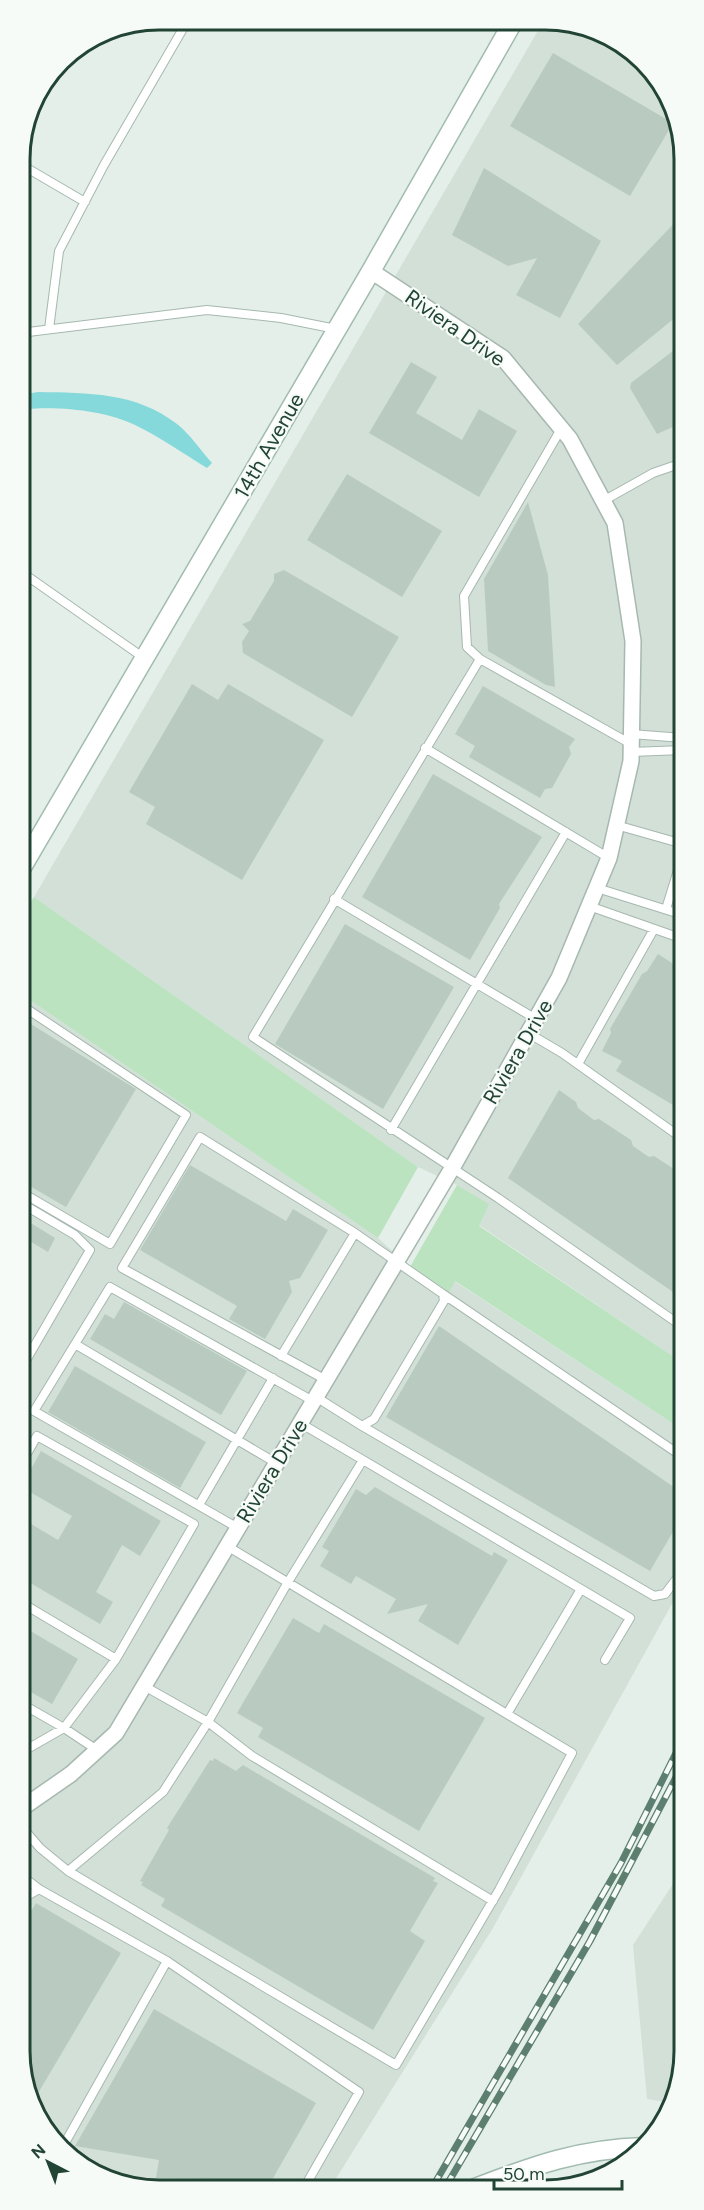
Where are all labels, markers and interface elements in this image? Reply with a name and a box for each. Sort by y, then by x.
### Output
street label: Riviera Drive [400,284,510,371]
street label: 14th Avenue [228,389,309,503]
street label: Riviera Drive [478,995,558,1109]
street label: Riviera Drive [231,1414,312,1527]
north arrow [18,2132,78,2192]
text: N [27,2140,49,2162]
scale bar [494,2153,622,2191]
text: 50 m [503,2163,545,2185]

